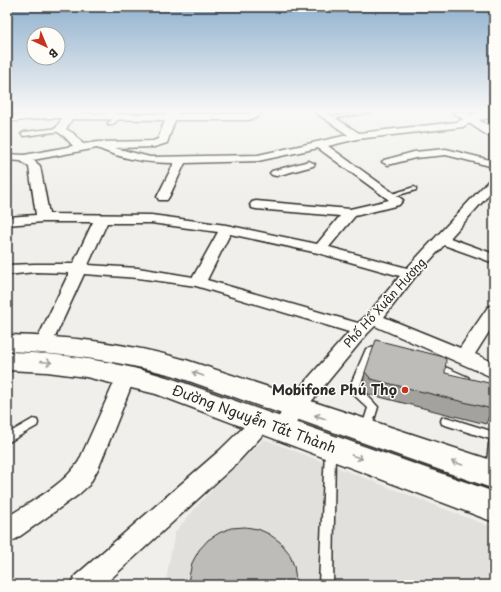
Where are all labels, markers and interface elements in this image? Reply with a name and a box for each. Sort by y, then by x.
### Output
north arrow [26,26,66,66]
text: B [44,45,62,63]
street label: Phố Hồ Xuân Hương [339,253,430,351]
one-way arrow [39,358,52,366]
one-way arrow [192,370,204,378]
street label: Đường Nguyễn Tất Thành [169,379,339,458]
place label: Mobifone Phú Thọ [272,379,397,400]
marker: Mobifone Phú Thọ [400,385,410,395]
one-way arrow [314,413,327,420]
one-way arrow [350,453,362,461]
one-way arrow [451,458,463,466]

